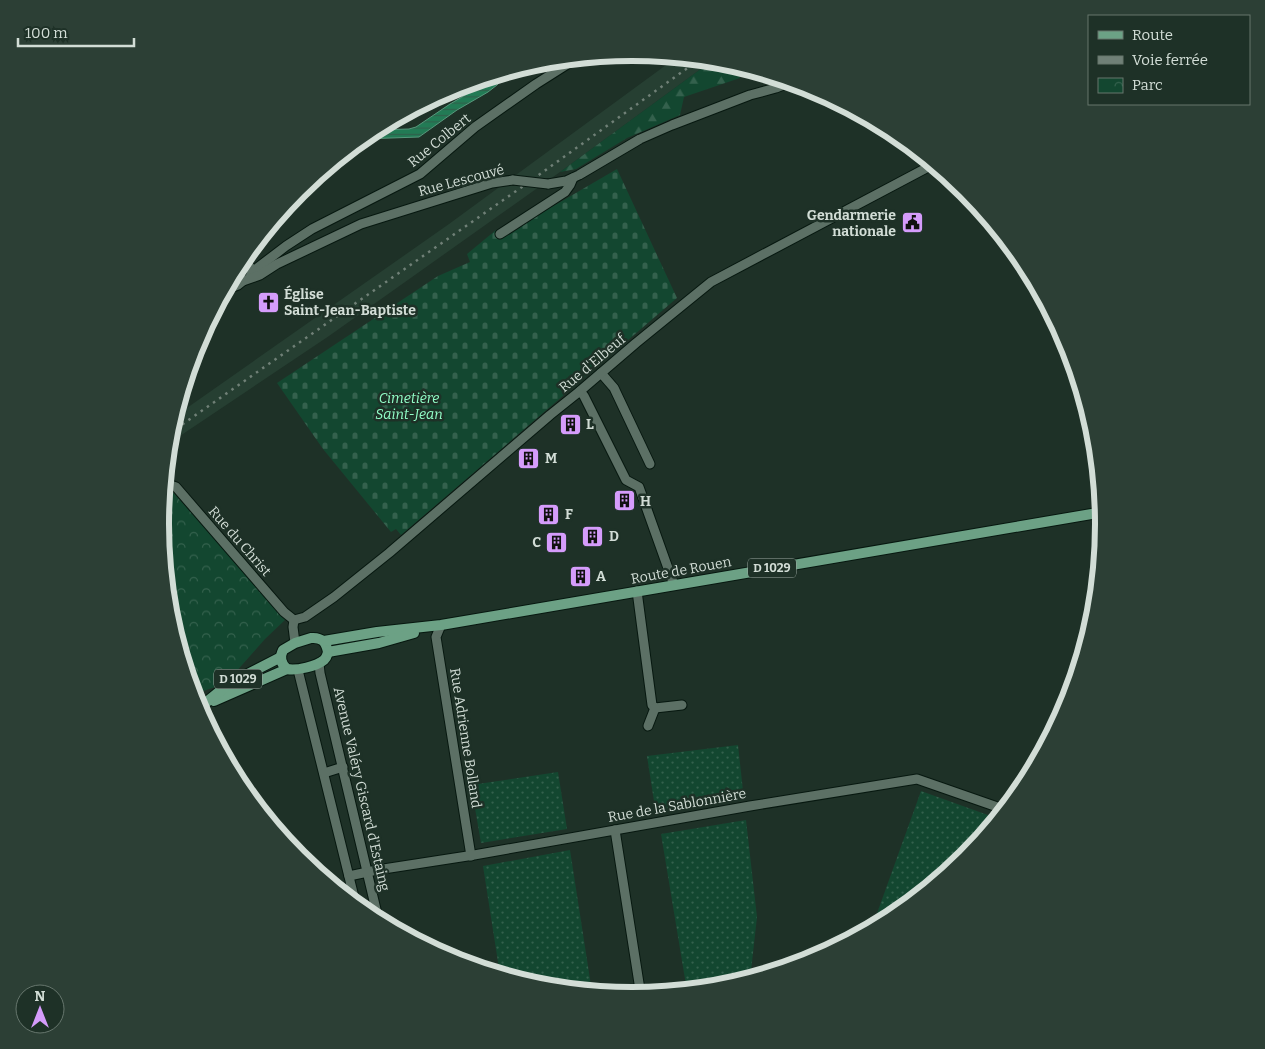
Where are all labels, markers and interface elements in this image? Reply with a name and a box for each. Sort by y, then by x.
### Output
scale bar [18,15,134,47]
legend [1088,15,1250,105]
text: 100 m [25,24,68,42]
text: Route [1132,26,1173,44]
text: Voie ferrée [1132,51,1208,69]
text: Parc [1132,76,1163,94]
street label: Rue Colbert [404,110,474,171]
street label: Rue Lescouvé [416,161,506,200]
place label: Gendarmerie nationale [807,207,896,240]
public building icon: Gendarmerie nationale [900,211,924,235]
place label: Église Saint-Jean-Baptiste [284,285,416,319]
church icon: Église Saint-Jean-Baptiste [256,290,280,314]
street label: Rue d'Elbeuf [556,330,630,396]
park label: Cimetière Saint-Jean [375,390,443,423]
building icon: L [558,412,582,436]
place label: L [586,416,594,433]
building icon: M [517,446,541,470]
place label: M [545,450,557,467]
building icon: H [612,489,636,513]
place label: H [640,493,651,510]
building icon: F [537,502,561,526]
street label: Rue du Christ [205,503,275,580]
place label: F [565,506,573,523]
building icon: D [581,524,605,548]
place label: D [609,528,619,545]
building icon: C [545,530,569,554]
place label: C [532,534,541,551]
street label: Route de Rouen [629,553,733,588]
road number: D 1029 [748,558,796,578]
building icon: A [568,564,592,588]
place label: A [596,568,606,585]
street label: Rue Adrienne Bolland [446,667,485,809]
road number: D 1029 [214,670,262,689]
street label: Avenue Valéry Giscard d'Estaing [330,685,393,893]
street label: Rue de la Sablonnière [607,785,748,826]
north arrow [15,984,65,1034]
text: N [35,988,46,1005]

